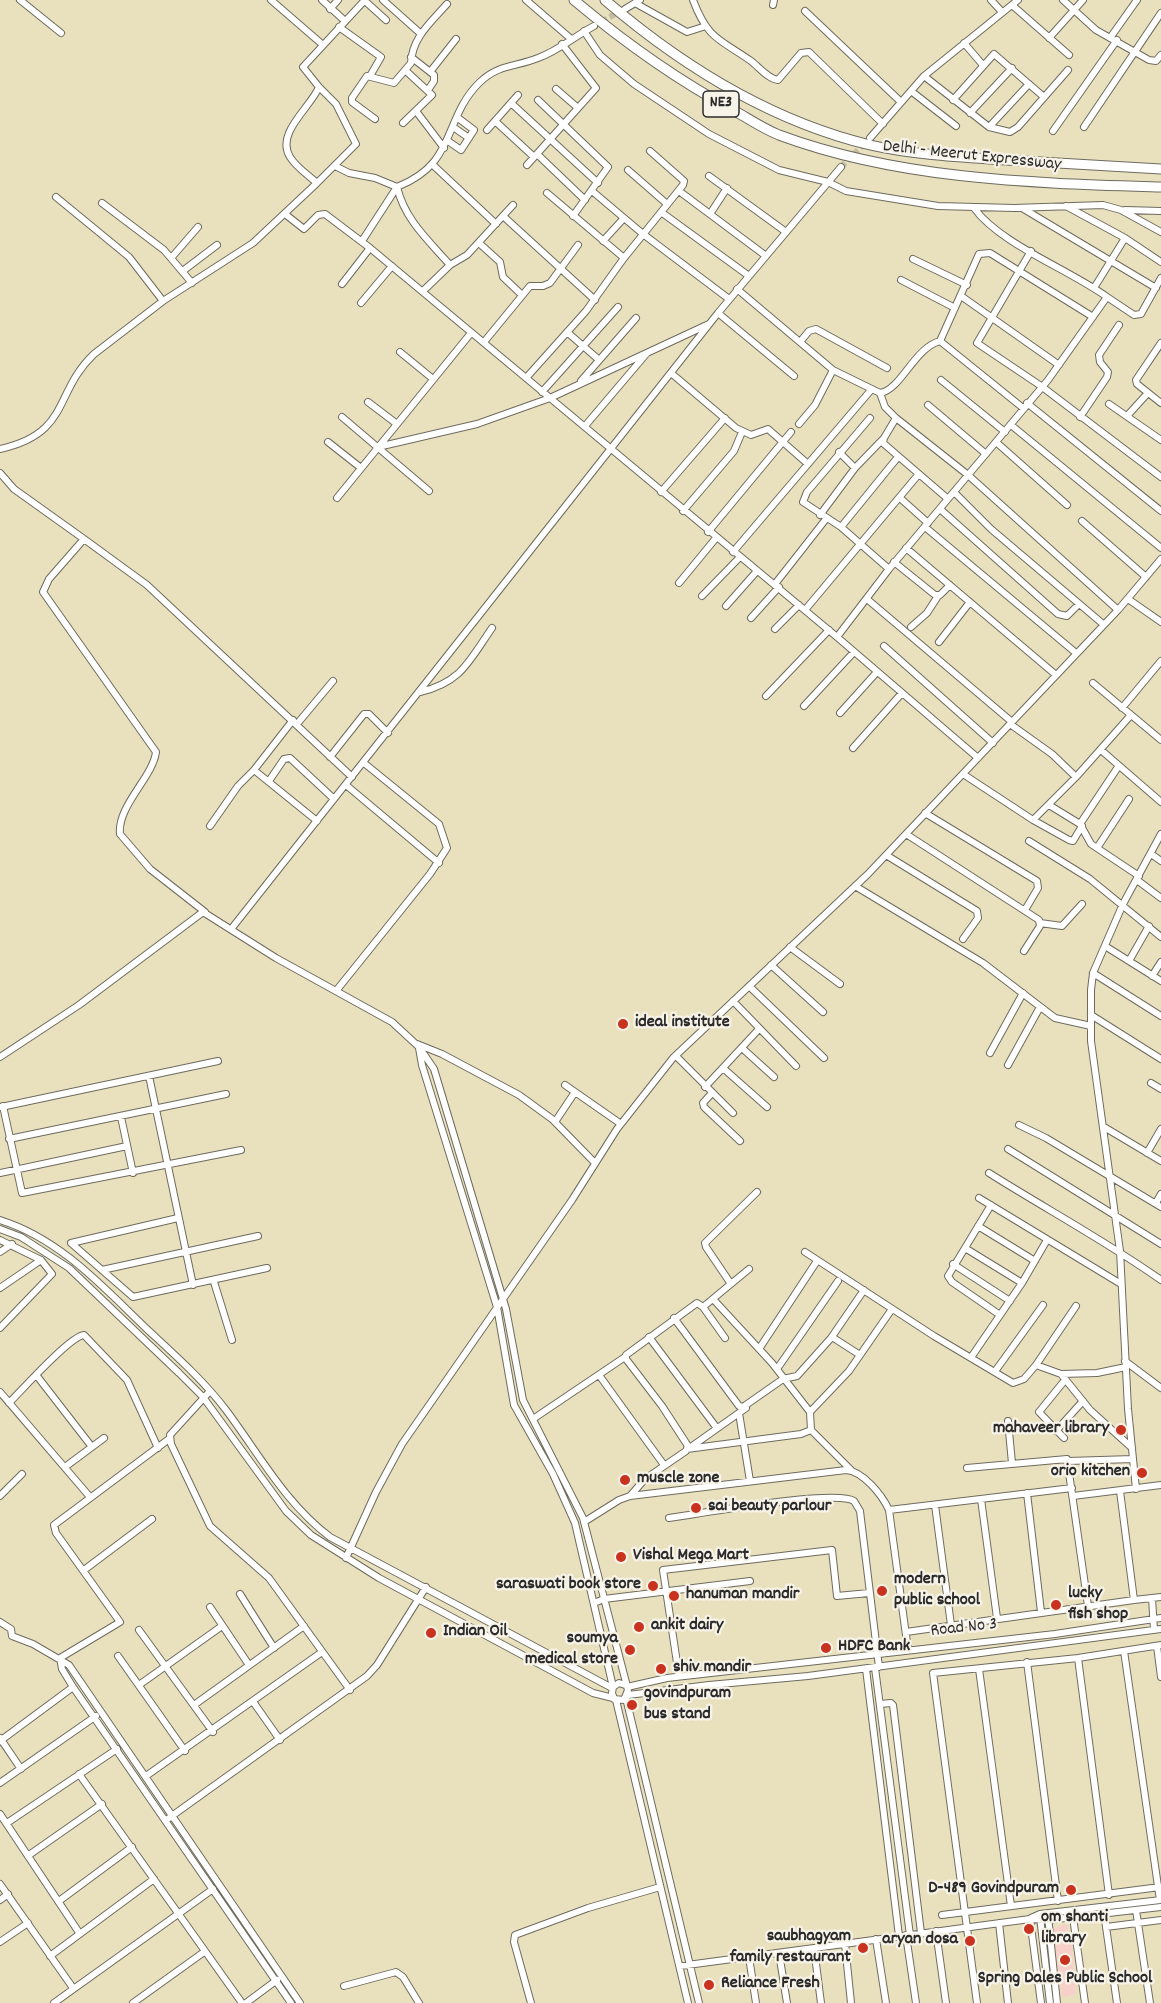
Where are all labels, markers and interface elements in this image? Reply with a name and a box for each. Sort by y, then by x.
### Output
road number: NE3 [703,91,739,117]
street label: Delhi - Meerut Expressway [882,137,1062,177]
place label: ideal institute [635,1013,730,1035]
marker: ideal institute [616,1017,630,1031]
place label: mahaveer library [993,1419,1109,1441]
marker: mahaveer library [1114,1423,1128,1437]
place label: orio kitchen [1051,1462,1130,1484]
marker: orio kitchen [1135,1466,1149,1480]
place label: muscle zone [637,1469,719,1491]
marker: muscle zone [618,1473,632,1487]
place label: sai beauty parlour [708,1497,832,1519]
marker: sai beauty parlour [689,1501,703,1515]
place label: Vishal Mega Mart [633,1546,749,1568]
marker: Vishal Mega Mart [614,1550,628,1564]
place label: modern public school [894,1570,980,1612]
place label: saraswati book store [496,1575,641,1597]
marker: saraswati book store [646,1579,660,1593]
marker: modern public school [875,1584,889,1598]
place label: lucky fish shop [1068,1584,1128,1626]
place label: hanuman mandir [686,1585,800,1607]
marker: hanuman mandir [667,1589,681,1603]
marker: lucky fish shop [1049,1598,1063,1612]
street label: Road No 3 [930,1615,998,1643]
place label: ankit dairy [651,1616,723,1638]
marker: ankit dairy [632,1620,646,1634]
place label: Indian Oil [443,1622,507,1644]
marker: Indian Oil [424,1626,438,1640]
place label: soumya medical store [525,1629,618,1672]
place label: HDFC Bank [838,1637,910,1659]
marker: HDFC Bank [819,1641,833,1655]
marker: soumya medical store [623,1643,637,1657]
place label: shiv mandir [673,1658,751,1680]
marker: shiv mandir [654,1662,668,1676]
place label: govindpuram bus stand [644,1684,731,1726]
marker: govindpuram bus stand [625,1698,639,1712]
place label: D-489 Govindpuram [928,1879,1059,1901]
marker: D-489 Govindpuram [1064,1883,1078,1897]
place label: om shanti library [1041,1908,1108,1950]
marker: om shanti library [1022,1922,1036,1936]
place label: saubhagyam family restaurant [730,1927,851,1970]
place label: aryan dosa [882,1930,958,1952]
marker: aryan dosa [963,1934,977,1948]
marker: saubhagyam family restaurant [856,1941,870,1955]
marker: Spring Dales Public School [1058,1953,1072,1967]
place label: Spring Dales Public School [978,1969,1152,1991]
place label: Reliance Fresh [721,1974,820,1996]
marker: Reliance Fresh [702,1978,716,1992]

